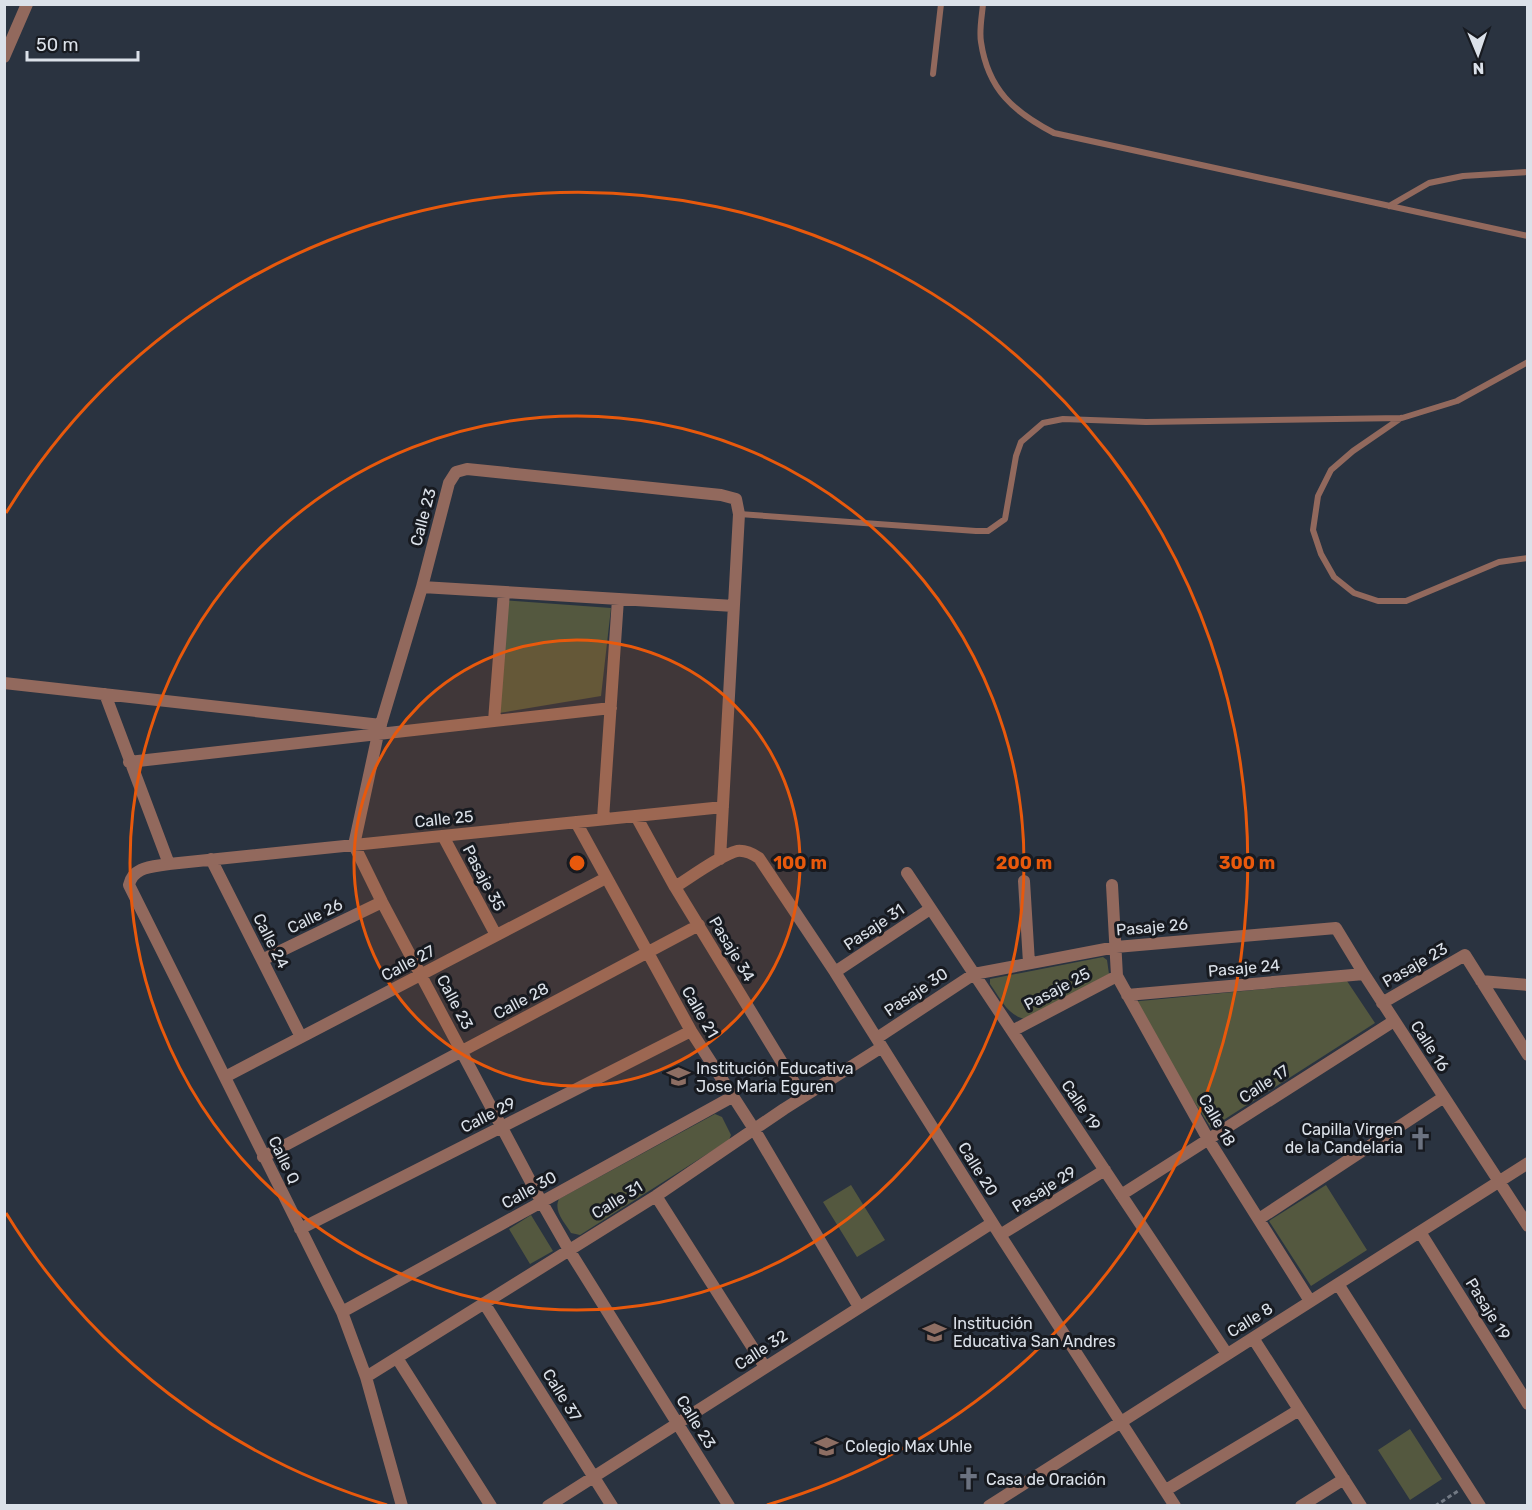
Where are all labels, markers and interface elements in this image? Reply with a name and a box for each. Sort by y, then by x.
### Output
scale bar [27,24,138,62]
north arrow [1448,24,1508,84]
text: 50 m [36,34,79,56]
text: N [1472,59,1485,78]
street label: Calle 23 [406,486,440,548]
street label: Calle 25 [414,806,474,832]
street label: Pasaje 35 [459,842,509,914]
text: 100 m [773,852,827,874]
text: 200 m [996,852,1052,874]
text: 300 m [1219,852,1275,874]
centre of rings [567,853,587,873]
street label: Calle 26 [284,894,346,938]
street label: Pasaje 31 [840,900,908,954]
street label: Calle 24 [249,910,293,972]
street label: Pasaje 34 [705,913,759,985]
street label: Pasaje 26 [1115,914,1189,940]
street label: Pasaje 23 [1379,939,1451,991]
street label: Calle 27 [378,941,438,985]
street label: Pasaje 24 [1207,955,1281,981]
street label: Pasaje 30 [880,964,952,1020]
street label: Pasaje 25 [1021,964,1093,1014]
street label: Calle 23 [433,971,477,1033]
street label: Calle 28 [490,979,552,1023]
street label: Calle 21 [678,983,722,1041]
street label: Calle 16 [1407,1017,1454,1075]
place label: Institución Educativa Jose Maria Eguren [696,1059,854,1096]
street label: Calle 17 [1236,1061,1292,1107]
school or university icon: Institución Educativa Jose Maria Eguren [665,1064,691,1090]
street label: Calle 19 [1057,1076,1105,1134]
street label: Calle 18 [1194,1090,1240,1150]
street label: Calle 29 [457,1093,519,1137]
place label: Capilla Virgen de la Candelaria [1285,1120,1403,1157]
church icon: Capilla Virgen de la Candelaria [1408,1125,1434,1151]
street label: Calle Q [264,1133,304,1187]
street label: Calle 20 [954,1139,1002,1199]
street label: Pasaje 29 [1008,1162,1080,1216]
street label: Calle 30 [498,1167,560,1213]
street label: Calle 31 [588,1177,646,1223]
street label: Pasaje 19 [1462,1275,1514,1343]
street label: Calle 8 [1224,1299,1276,1341]
place label: Institución Educativa San Andres [953,1314,1116,1351]
school or university icon: Institución Educativa San Andres [922,1319,948,1345]
street label: Calle 32 [731,1326,791,1374]
street label: Calle 37 [539,1365,585,1425]
street label: Calle 23 [672,1392,720,1452]
school or university icon: Colegio Max Uhle [814,1433,840,1459]
place label: Colegio Max Uhle [845,1437,972,1456]
church icon: Casa de Oración [955,1466,981,1492]
place label: Casa de Oración [986,1470,1106,1489]

